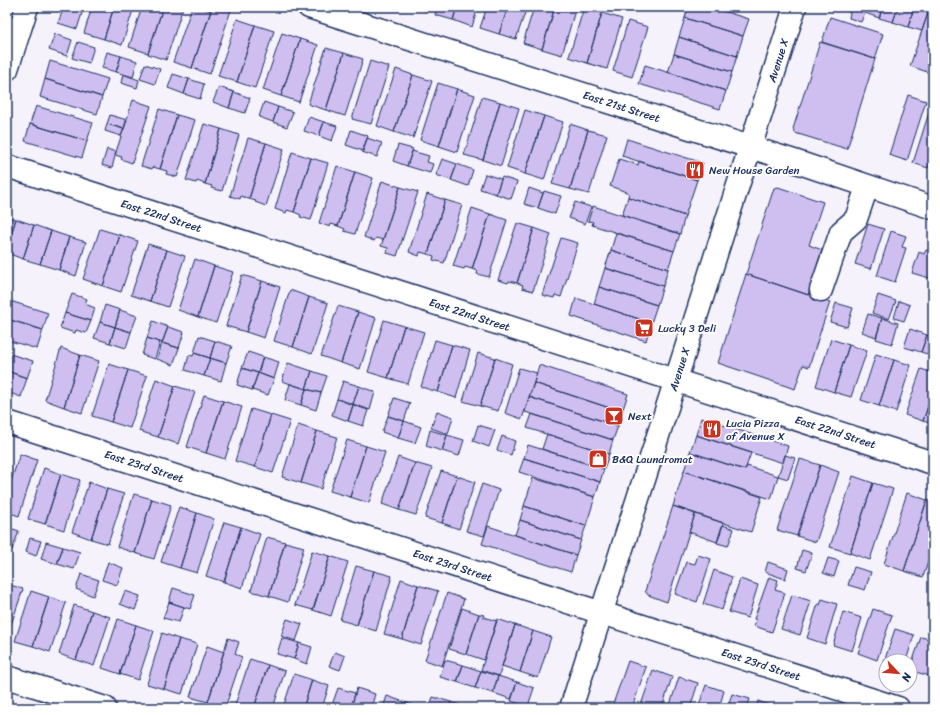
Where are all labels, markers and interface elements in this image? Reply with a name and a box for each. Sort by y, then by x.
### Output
street label: Avenue X [762,36,794,86]
street label: East 21st Street [580,86,663,128]
restaurant icon: New House Garden [684,159,706,181]
place label: New House Garden [709,161,800,180]
street label: East 22nd Street [118,194,204,238]
street label: East 22nd Street [427,293,513,337]
supermarket icon: Lucky 3 Deli [633,317,655,339]
place label: Lucky 3 Deli [658,319,717,338]
street label: Avenue X [664,345,696,394]
bar icon: Next [603,405,625,427]
place label: Next [628,407,652,426]
street label: East 22nd Street [792,410,878,454]
place label: Lucia Pizza of Avenue X [726,414,785,446]
restaurant icon: Lucia Pizza of Avenue X [701,418,723,440]
street label: East 23rd Street [102,445,186,488]
shop icon: B&Q Laundromat [587,448,609,470]
place label: B&Q Laundromat [612,450,693,469]
street label: East 23rd Street [410,544,495,587]
street label: East 23rd Street [719,643,803,686]
north arrow [878,653,918,693]
text: N [896,669,917,685]

